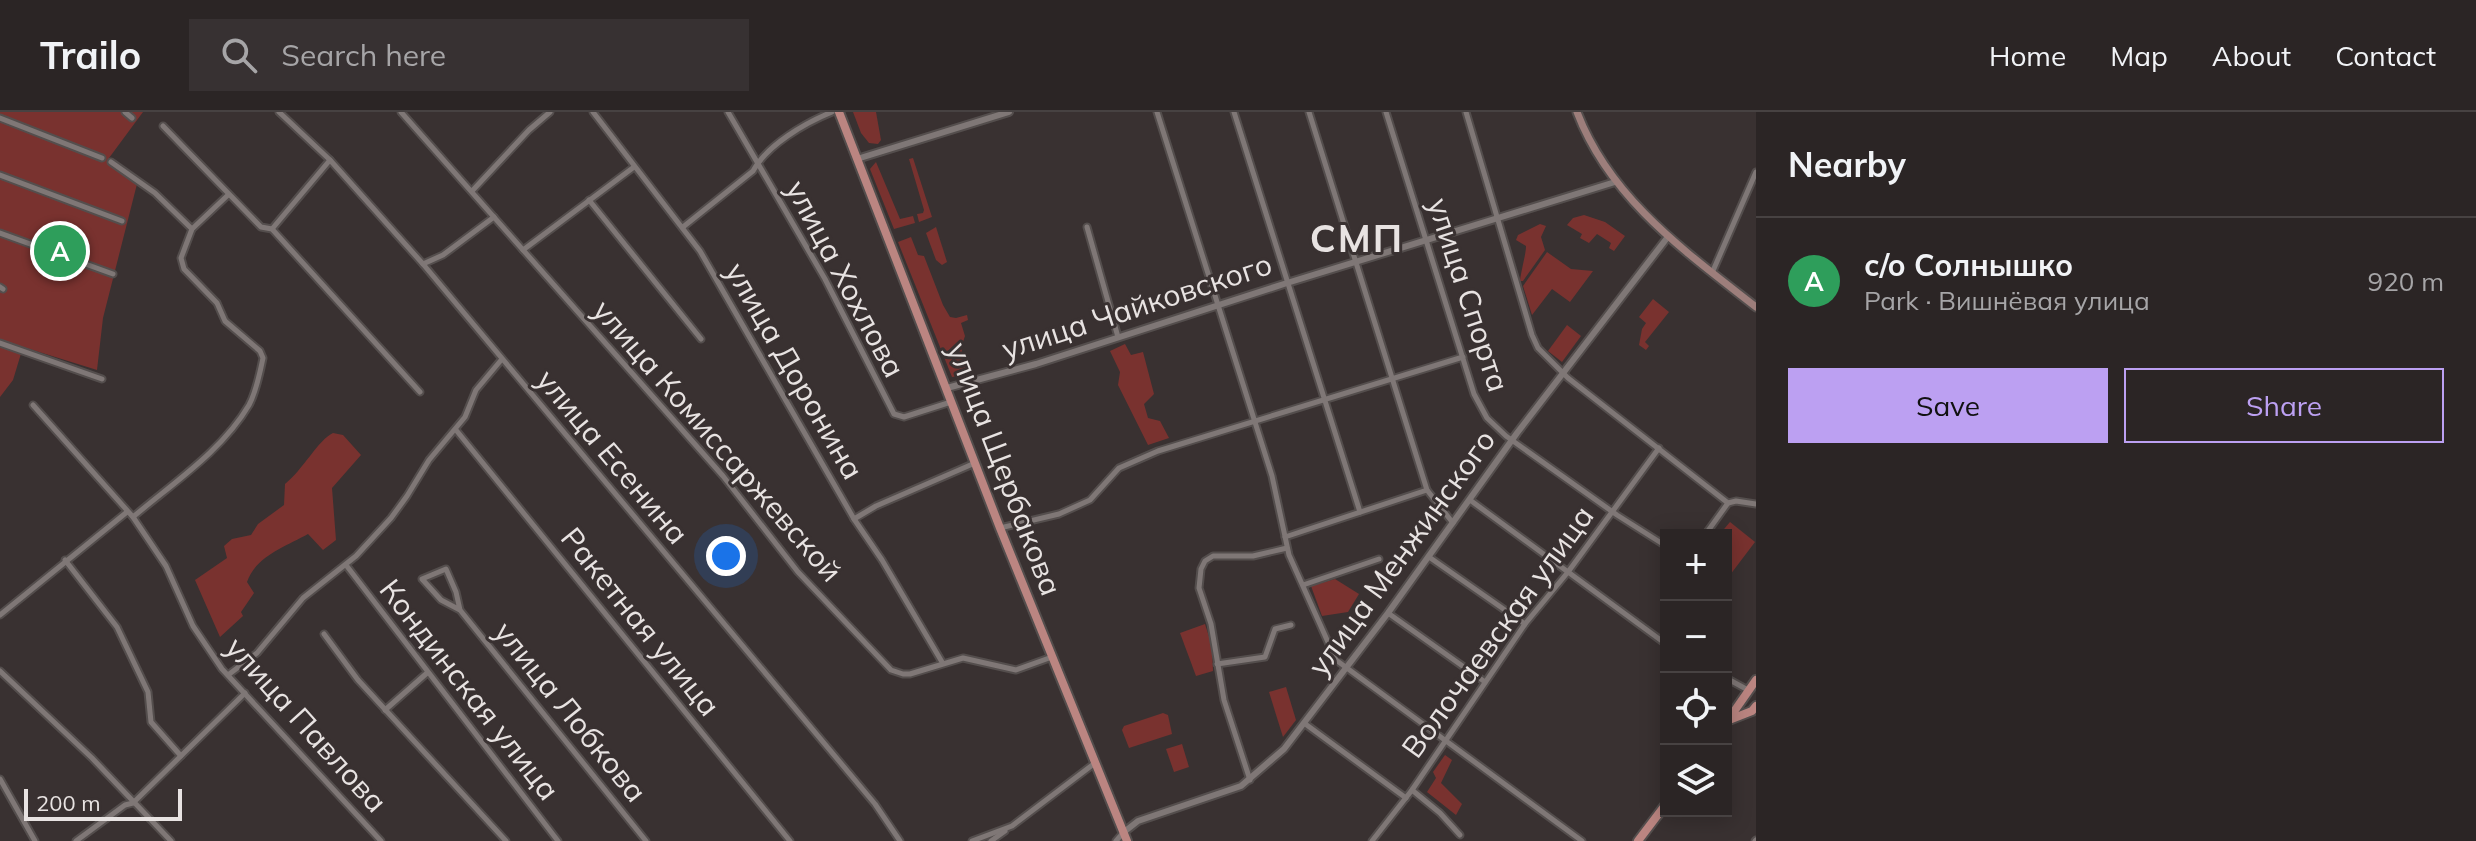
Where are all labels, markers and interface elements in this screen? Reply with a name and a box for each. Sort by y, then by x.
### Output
search box [189,19,749,91]
text: Trailo [40,31,141,79]
icon: search [217,33,261,77]
text: Search here [281,36,446,74]
text: Home [1989,38,2066,73]
text: Map [2110,38,2168,73]
text: About [2212,38,2291,73]
text: Contact [2335,38,2436,73]
text: Nearby [1788,143,1906,186]
street label: улица Хохлова [778,173,914,384]
street label: улица Спорта [1420,193,1518,396]
district label: СМП [1310,214,1404,262]
pin: A [34,221,86,281]
street label: улица Чайковского [997,244,1277,368]
text: с/о Солнышко [1864,246,2073,284]
street label: улица Доронина [717,255,872,486]
text: A [1804,265,1824,298]
text: 920 m [2368,265,2444,298]
text: Park · Вишнёвая улица [1864,284,2150,317]
street label: улица Комиссаржевской [585,292,851,589]
street label: улица Щербакова [939,337,1071,601]
street label: улица Есенина [529,361,697,552]
button: Save [1788,368,2108,443]
button: Share [2124,368,2444,443]
street label: улица Менжинского [1299,422,1503,683]
street label: Волочаевская улица [1393,498,1601,765]
street label: Ракетная улица [553,519,728,723]
map controls [1660,529,1732,817]
button: + [1660,529,1732,601]
your location [706,536,746,576]
street label: Кондинская улица [372,571,568,808]
button: − [1660,601,1732,673]
street label: улица Лобкова [486,613,655,809]
street label: улица Павлова [218,629,396,820]
button: locate [1660,673,1732,745]
button: layers [1660,745,1732,817]
scale bar [24,785,182,821]
text: 200 m [36,789,101,817]

